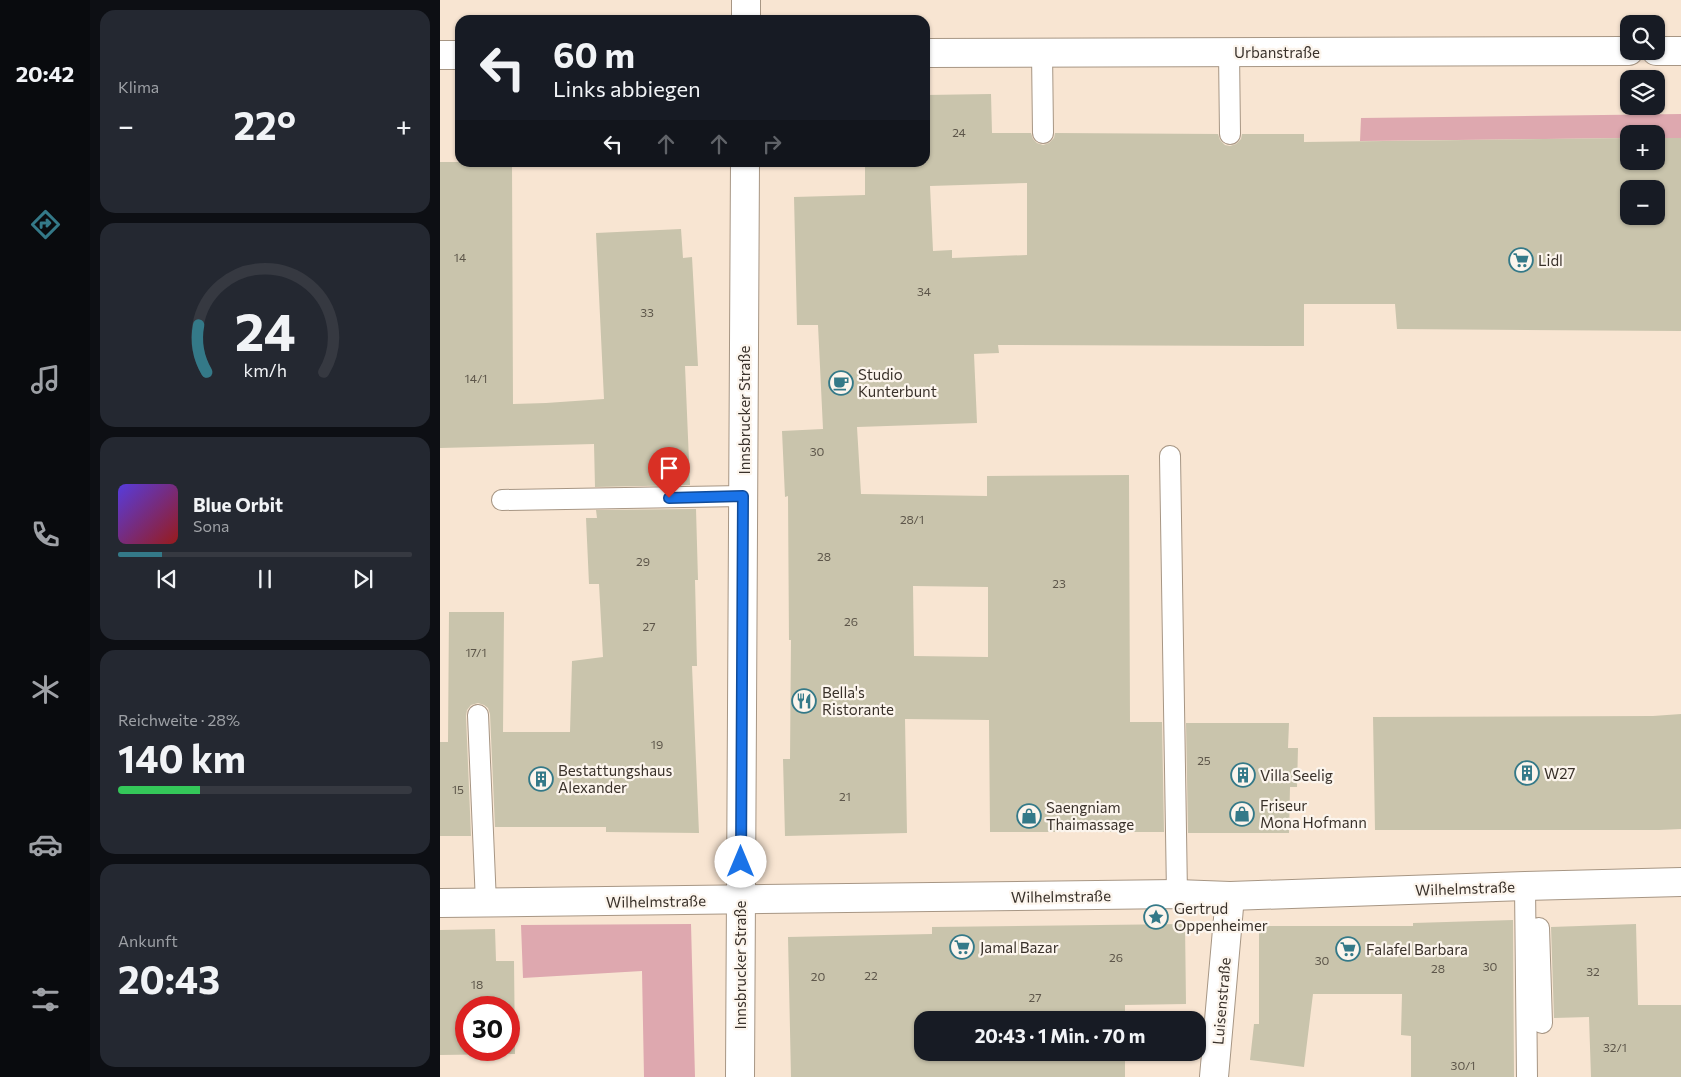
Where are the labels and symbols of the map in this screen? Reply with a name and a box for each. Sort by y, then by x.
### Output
street label: Urbanstraße [1234,43,1320,61]
house number: 24 [952,125,966,139]
supermarket icon: Lidl [1508,247,1534,273]
house number: 14 [454,250,466,264]
place label: Lidl [1538,251,1563,269]
house number: 34 [917,284,931,298]
house number: 33 [640,305,654,319]
street label: Innsbrucker Straße [735,345,753,474]
place label: Studio Kunterbunt [858,365,937,400]
cafe icon: Studio Kunterbunt [828,370,854,396]
house number: 14/1 [465,371,487,385]
house number: 30 [810,444,825,458]
pin [648,447,690,498]
house number: 28/1 [900,512,924,526]
house number: 28 [817,549,831,563]
house number: 29 [636,554,650,568]
house number: 23 [1052,576,1066,590]
house number: 26 [844,614,858,628]
house number: 27 [643,619,655,633]
house number: 17/1 [465,645,487,659]
place label: Bella's Ristorante [822,683,894,718]
restaurant icon: Bella's Ristorante [791,688,817,714]
house number: 19 [651,737,663,751]
house number: 25 [1197,753,1211,767]
building icon: W27 [1514,760,1540,786]
place label: Bestattungshaus Alexander [558,761,672,796]
building icon: Villa Seelig [1230,762,1256,788]
place label: W27 [1544,764,1576,782]
building icon: Bestattungshaus Alexander [528,766,554,792]
place label: Villa Seelig [1260,766,1333,784]
house number: 15 [452,782,464,796]
house number: 21 [839,789,851,803]
place label: Friseur Mona Hofmann [1260,796,1367,831]
place label: Saengniam Thaimassage [1046,798,1134,833]
shop icon: Friseur Mona Hofmann [1229,801,1255,827]
shop icon: Saengniam Thaimassage [1016,803,1042,829]
position arrow [714,835,766,887]
street label: Wilhelmstraße [1415,877,1515,899]
street label: Wilhelmstraße [1011,886,1111,906]
street label: Wilhelmstraße [606,891,706,911]
place label: Gertrud Oppenheimer [1174,899,1268,934]
street label: Innsbrucker Straße [731,900,749,1029]
place icon: Gertrud Oppenheimer [1143,904,1169,930]
supermarket icon: Jamal Bazar [949,934,975,960]
supermarket icon: Falafel Barbara [1335,936,1361,962]
place label: Jamal Bazar [980,938,1059,956]
place label: Falafel Barbara [1366,940,1468,958]
house number: 26 [1109,950,1123,964]
house number: 30 [1315,953,1330,967]
street label: Luisenstraße [1208,956,1234,1046]
house number: 30 [1483,959,1498,973]
house number: 28 [1431,961,1445,975]
house number: 32 [1586,964,1600,978]
house number: 22 [864,968,878,982]
house number: 20 [811,969,825,983]
house number: 18 [471,977,483,991]
house number: 27 [1029,990,1041,1004]
speed limit sign: 30 [455,996,520,1061]
house number: 32/1 [1603,1040,1627,1054]
house number: 30/1 [1451,1058,1475,1072]

